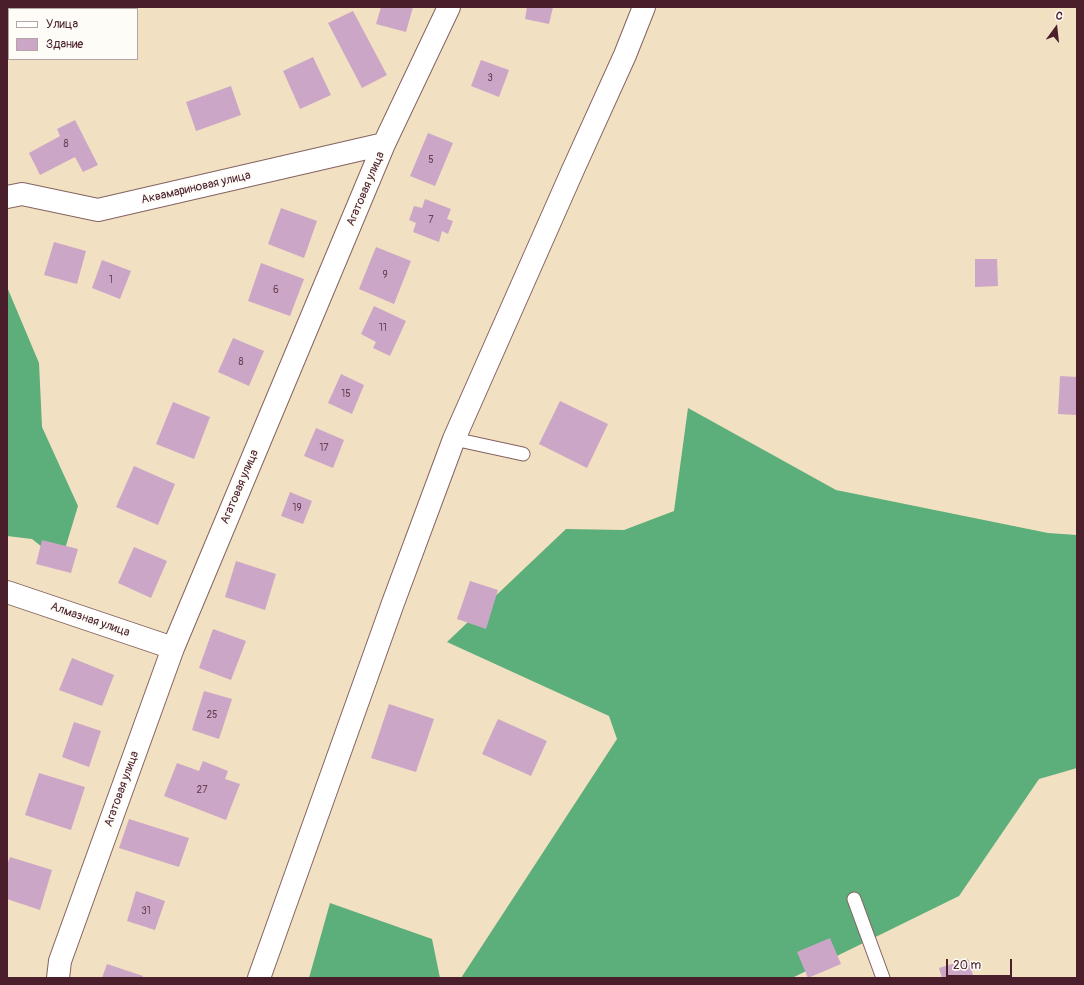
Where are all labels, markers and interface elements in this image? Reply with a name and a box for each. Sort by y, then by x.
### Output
legend [8,8,138,60]
north arrow [1036,8,1076,48]
text: С [1054,9,1064,23]
text: Улица [46,17,78,32]
text: Здание [46,37,83,52]
house number: 3 [487,72,493,84]
house number: 8 [63,138,69,150]
street label: Агатовая улица [344,150,388,228]
house number: 5 [428,154,434,166]
street label: Аквамариновая улица [140,168,252,208]
house number: 7 [428,214,434,226]
house number: 9 [382,269,388,281]
house number: 1 [109,274,113,286]
house number: 6 [273,284,279,296]
house number: 11 [379,322,387,334]
house number: 8 [238,356,244,368]
house number: 15 [341,388,351,400]
house number: 17 [319,442,329,454]
street label: Агатовая улица [218,448,262,526]
house number: 19 [292,502,302,514]
street label: Алмазная улица [48,600,132,640]
house number: 25 [206,709,218,721]
street label: Агатовая улица [102,749,142,829]
house number: 27 [197,784,207,796]
house number: 31 [141,905,151,917]
scale bar [948,951,1014,977]
text: 20 m [953,958,981,973]

